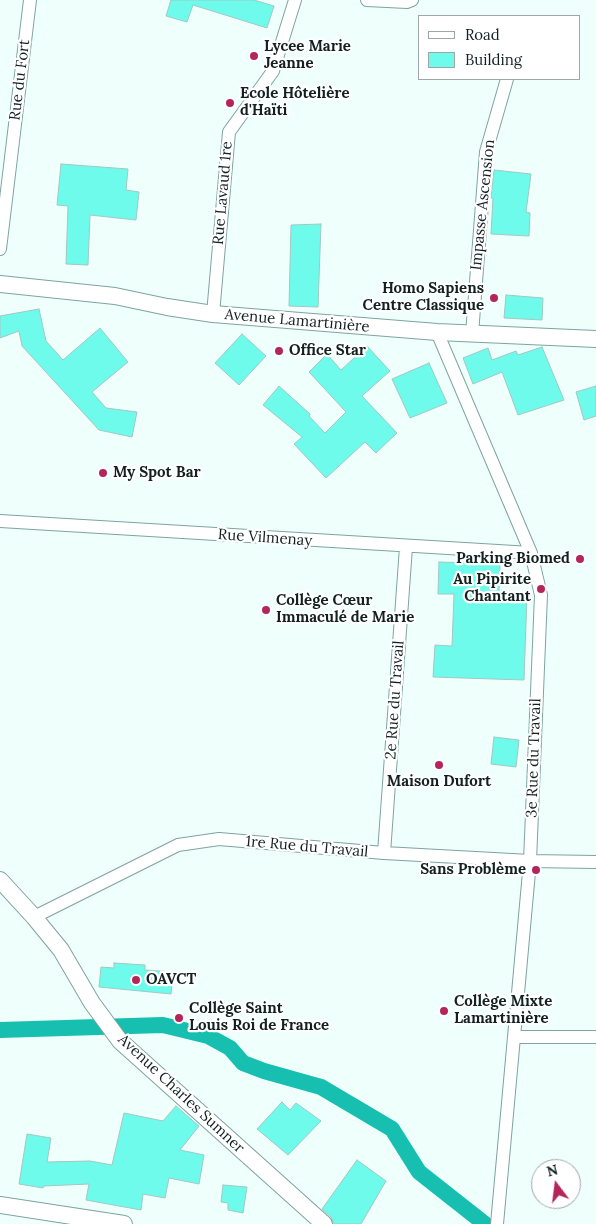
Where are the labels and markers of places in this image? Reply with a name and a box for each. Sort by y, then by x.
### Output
place label: Lycee Marie Jeanne [264,38,351,73]
marker: Lycee Marie Jeanne [248,50,260,62]
place label: Ecole Hôtelière d'Haïti [240,85,349,120]
marker: Ecole Hôtelière d'Haïti [224,97,236,109]
place label: Homo Sapiens Centre Classique [363,280,484,315]
marker: Homo Sapiens Centre Classique [488,292,500,304]
place label: Office Star [289,342,366,360]
marker: Office Star [273,345,285,357]
place label: My Spot Bar [113,464,201,482]
marker: My Spot Bar [97,467,109,479]
place label: Parking Biomed [456,550,570,568]
marker: Parking Biomed [574,553,586,565]
place label: Au Pipirite Chantant [453,571,531,606]
marker: Au Pipirite Chantant [535,583,547,595]
place label: Collège Cœur Immaculé de Marie [276,592,414,627]
marker: Collège Cœur Immaculé de Marie [260,604,272,616]
marker: Maison Dufort [433,759,445,771]
place label: Maison Dufort [387,773,491,791]
place label: Sans Problème [420,861,526,879]
marker: Sans Problème [530,864,542,876]
place label: OAVCT [146,971,196,989]
marker: OAVCT [130,974,142,986]
place label: Collège Mixte Lamartinière [454,993,552,1028]
place label: Collège Saint Louis Roi de France [189,1000,329,1035]
marker: Collège Mixte Lamartinière [438,1005,450,1017]
marker: Collège Saint Louis Roi de France [173,1012,185,1024]

